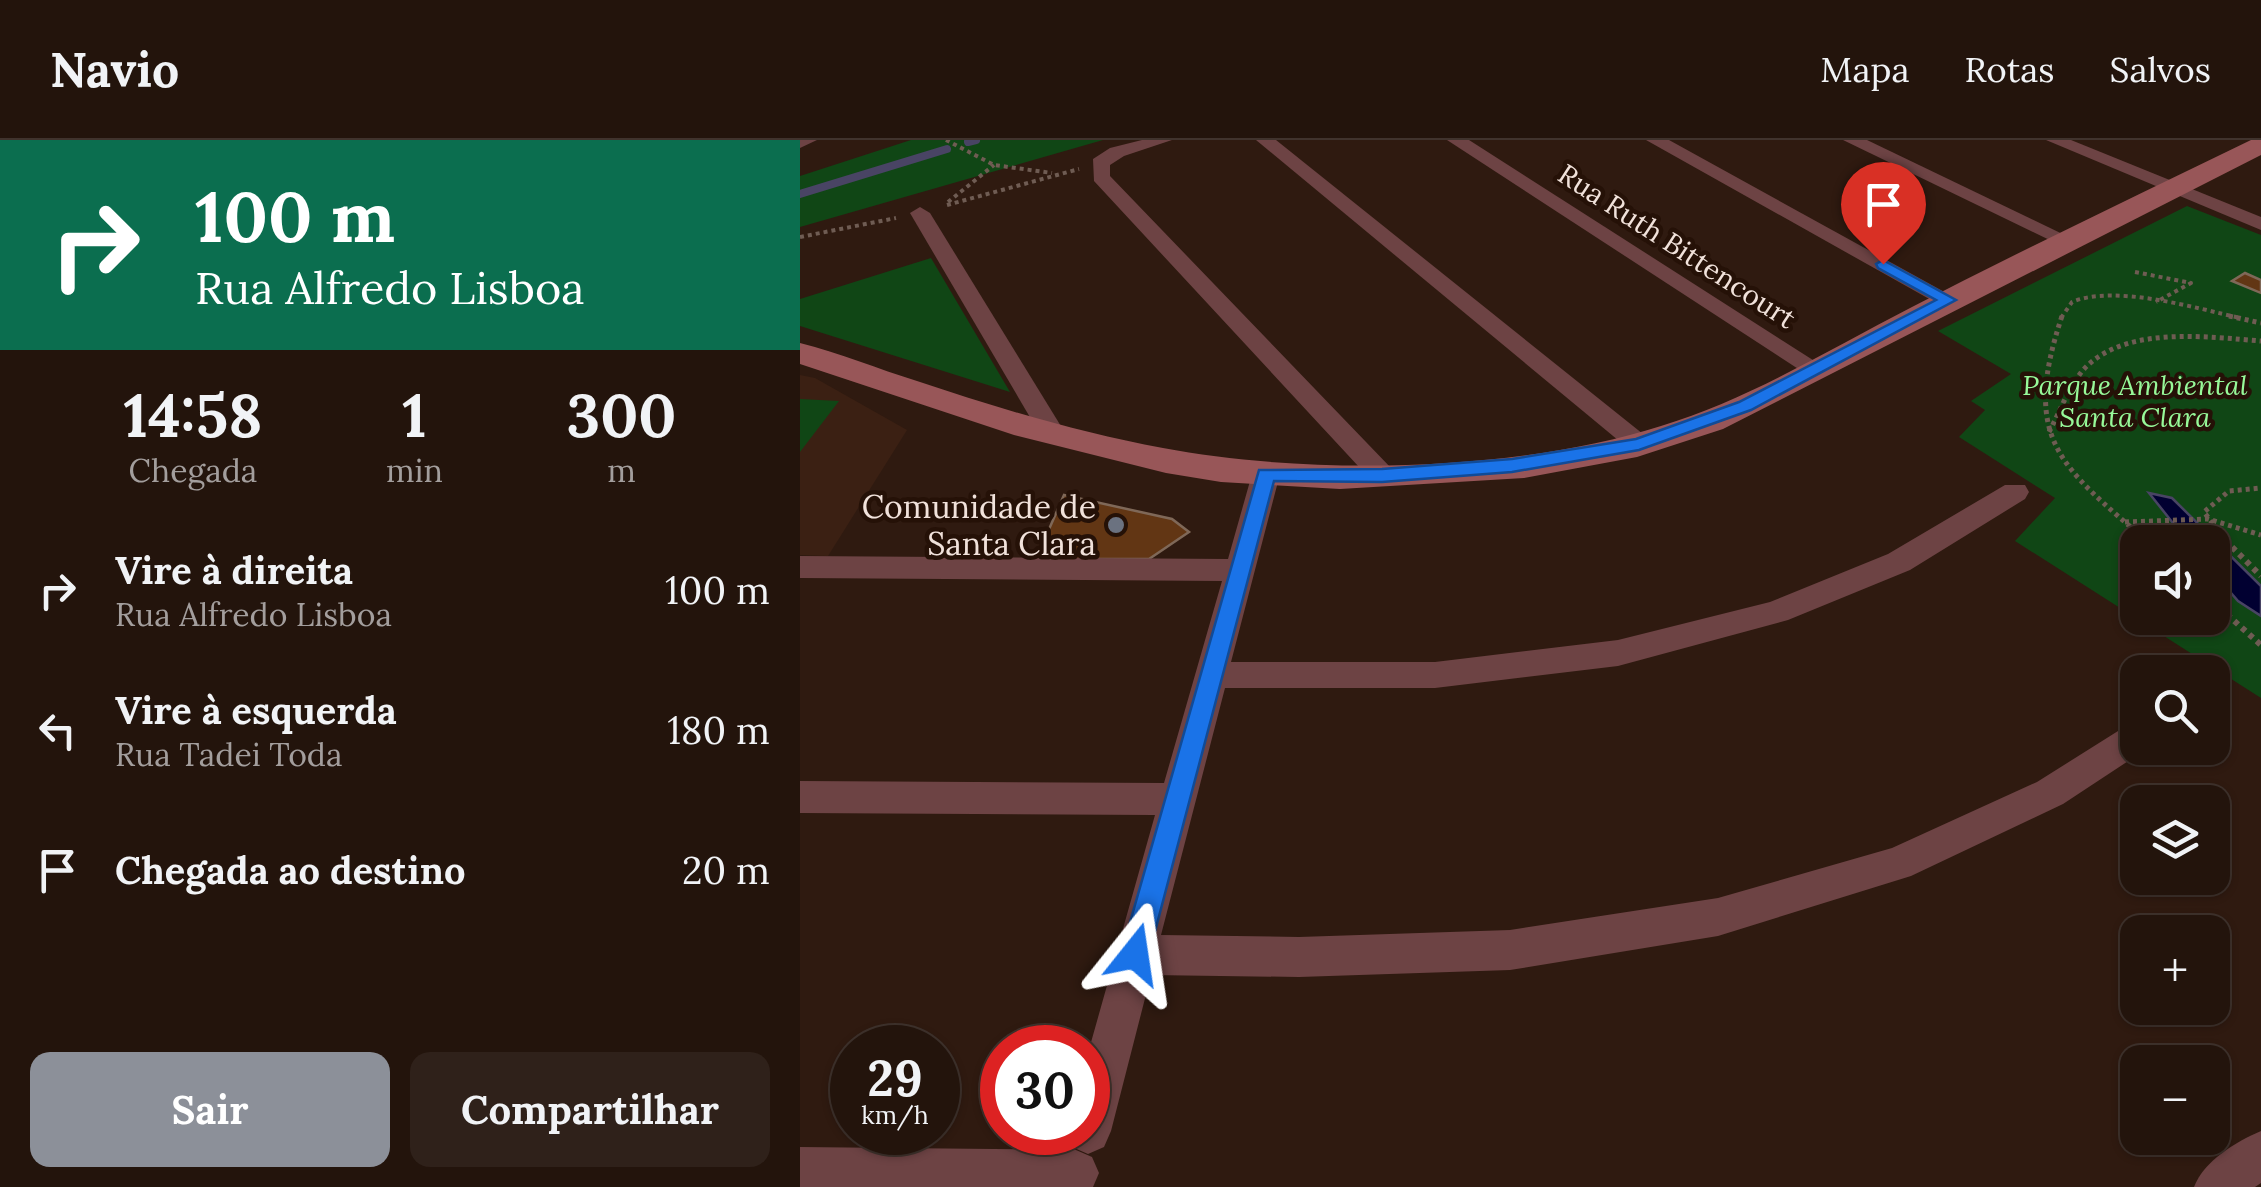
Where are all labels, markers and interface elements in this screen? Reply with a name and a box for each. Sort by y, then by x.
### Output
text: Navio [50,39,179,100]
text: Mapa [1820,47,1910,92]
text: Rotas [1965,47,2055,92]
text: Salvos [2110,47,2211,92]
street label: Rua Ruth Bittencourt [1551,156,1803,336]
pin [1841,162,1926,265]
text: 100 m [195,172,395,261]
icon: arrive [1856,177,1911,232]
icon: right [30,180,160,310]
text: Rua Alfredo Lisboa [195,259,584,316]
park label: Parque Ambiental Santa Clara [2022,367,2248,435]
text: 14:58 [124,377,262,453]
text: 1 [402,377,427,453]
text: 300 [567,377,676,453]
text: Chegada [129,450,257,491]
text: min [386,450,443,491]
text: m [607,450,636,491]
place label: Comunidade de Santa Clara [862,486,1096,564]
marker: Comunidade de Santa Clara [1105,514,1127,536]
map controls [2120,525,2230,1155]
button: sound [2120,525,2230,635]
text: Vire à direita [115,546,353,594]
icon: right [30,563,85,618]
text: 100 m [665,566,770,614]
text: Rua Alfredo Lisboa [115,594,392,635]
button: search [2120,655,2230,765]
text: Vire à esquerda [115,686,397,734]
icon: left [30,703,85,758]
text: 180 m [667,706,770,754]
text: Rua Tadei Toda [115,734,343,775]
button: layers [2120,785,2230,895]
icon: arrive [30,843,85,898]
text: Chegada ao destino [115,846,465,894]
text: 20 m [682,846,770,894]
position arrow [1083,902,1187,1006]
button: + [2120,915,2230,1025]
speed limit sign: 30 [980,1025,1110,1155]
button: − [2120,1045,2230,1155]
text: 29 [867,1046,923,1110]
button: Sair [30,1052,390,1167]
button: Compartilhar [410,1052,770,1167]
text: km/h [861,1099,929,1131]

